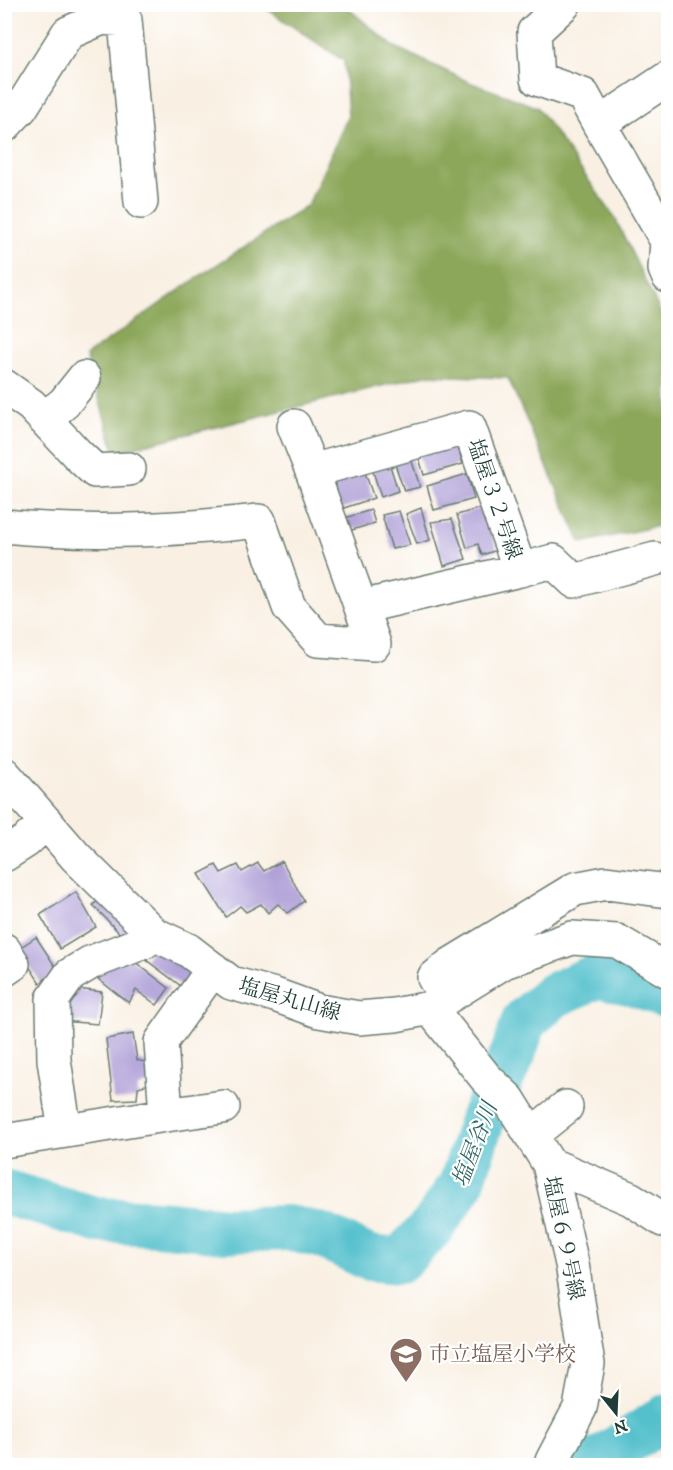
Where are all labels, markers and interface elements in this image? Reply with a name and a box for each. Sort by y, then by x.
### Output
street label: 塩屋３２号線 [461,436,527,563]
street label: 塩屋丸山線 [236,973,344,1027]
water label: 塩屋谷川 [447,1097,504,1190]
street label: 塩屋６９号線 [537,1174,589,1303]
school or university icon: 市立塩屋小学校 [388,1336,424,1383]
place label: 市立塩屋小学校 [429,1342,576,1368]
north arrow [586,1383,646,1443]
text: N [611,1415,630,1438]

